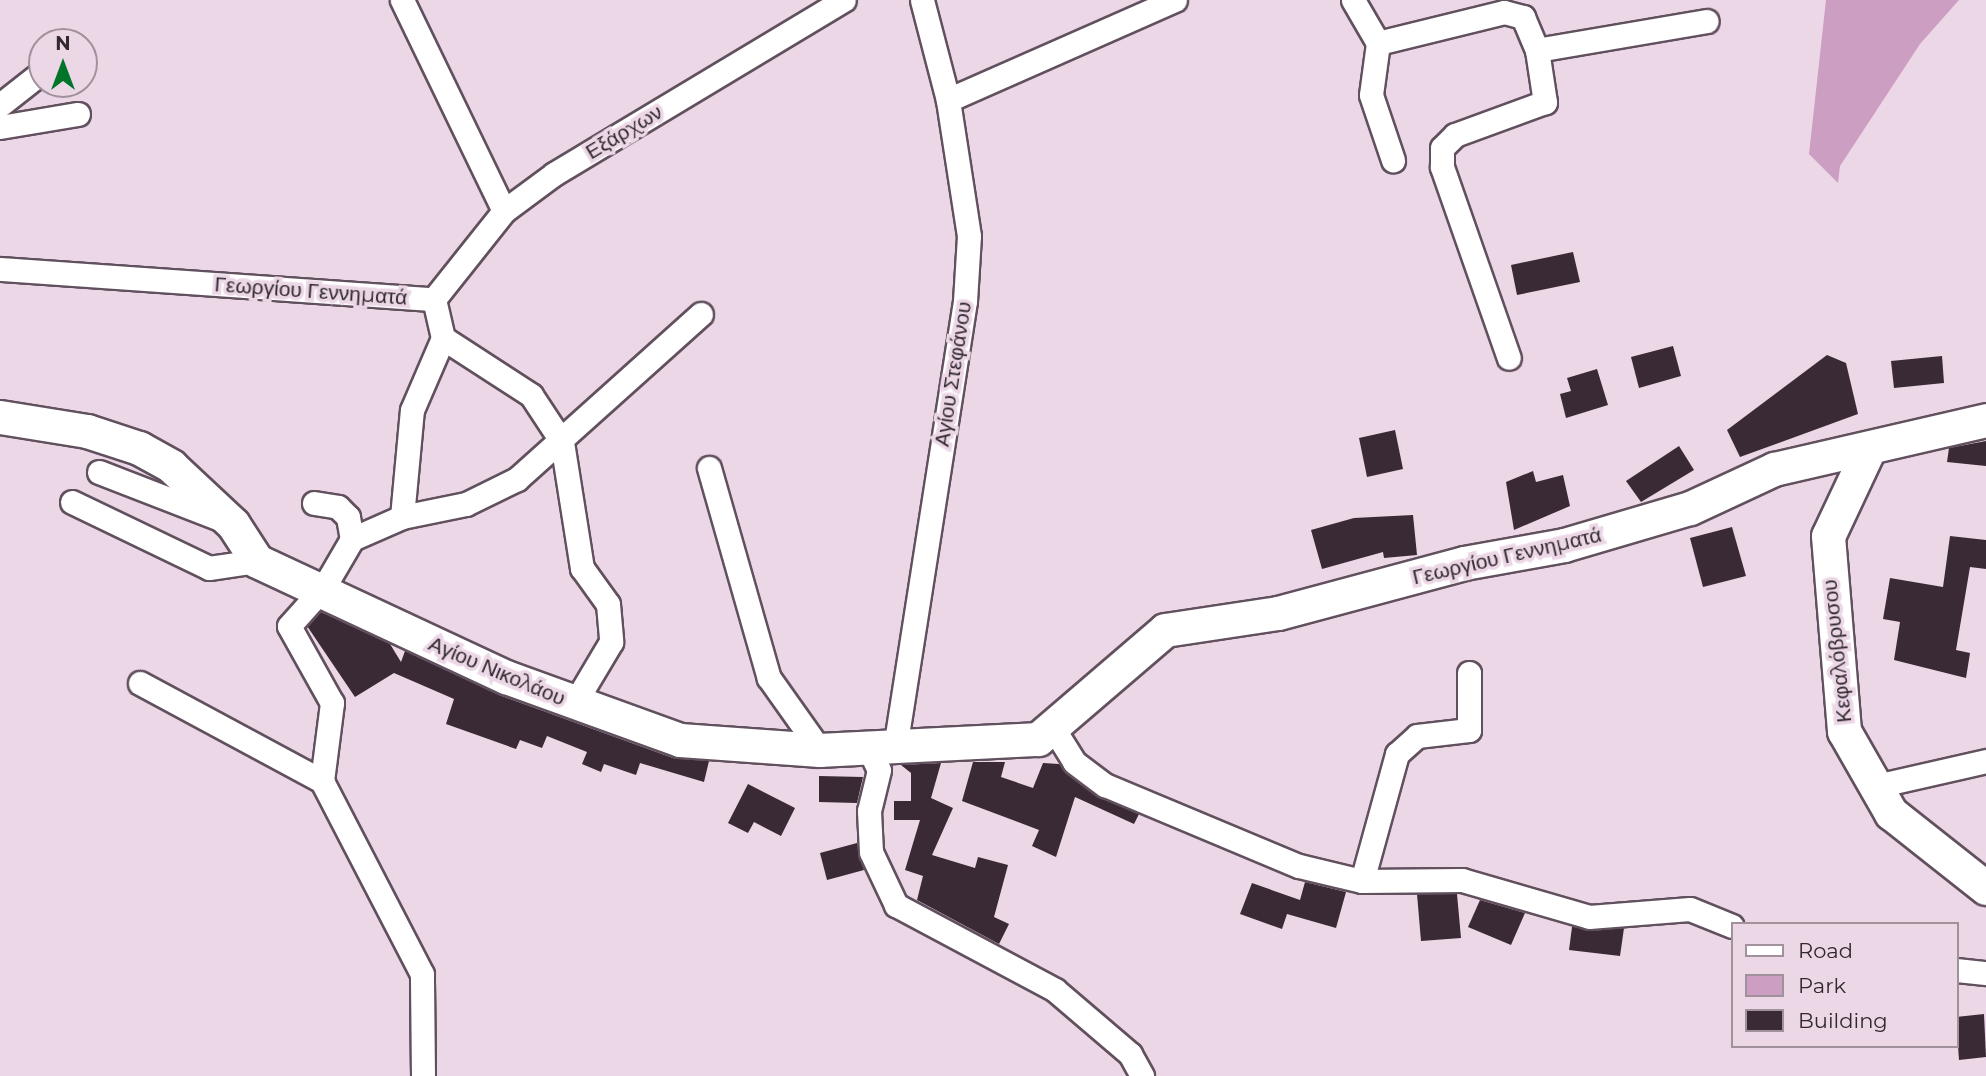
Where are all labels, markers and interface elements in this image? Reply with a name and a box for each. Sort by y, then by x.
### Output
north arrow [28,28,98,98]
text: N [55,32,71,55]
street label: Εξάρχων [581,99,667,165]
street label: Γεωργίου Γεννηματά [214,272,408,310]
street label: Αγίου Στεφάνου [929,300,977,448]
street label: Γεωργίου Γεννηματά [1410,522,1604,590]
street label: Κεφαλόβρυσου [1817,578,1857,724]
street label: Αγίου Νικολάου [425,631,569,711]
legend [1730,922,1958,1048]
text: Road [1798,938,1853,963]
text: Park [1798,973,1846,998]
text: Building [1798,1008,1888,1033]

